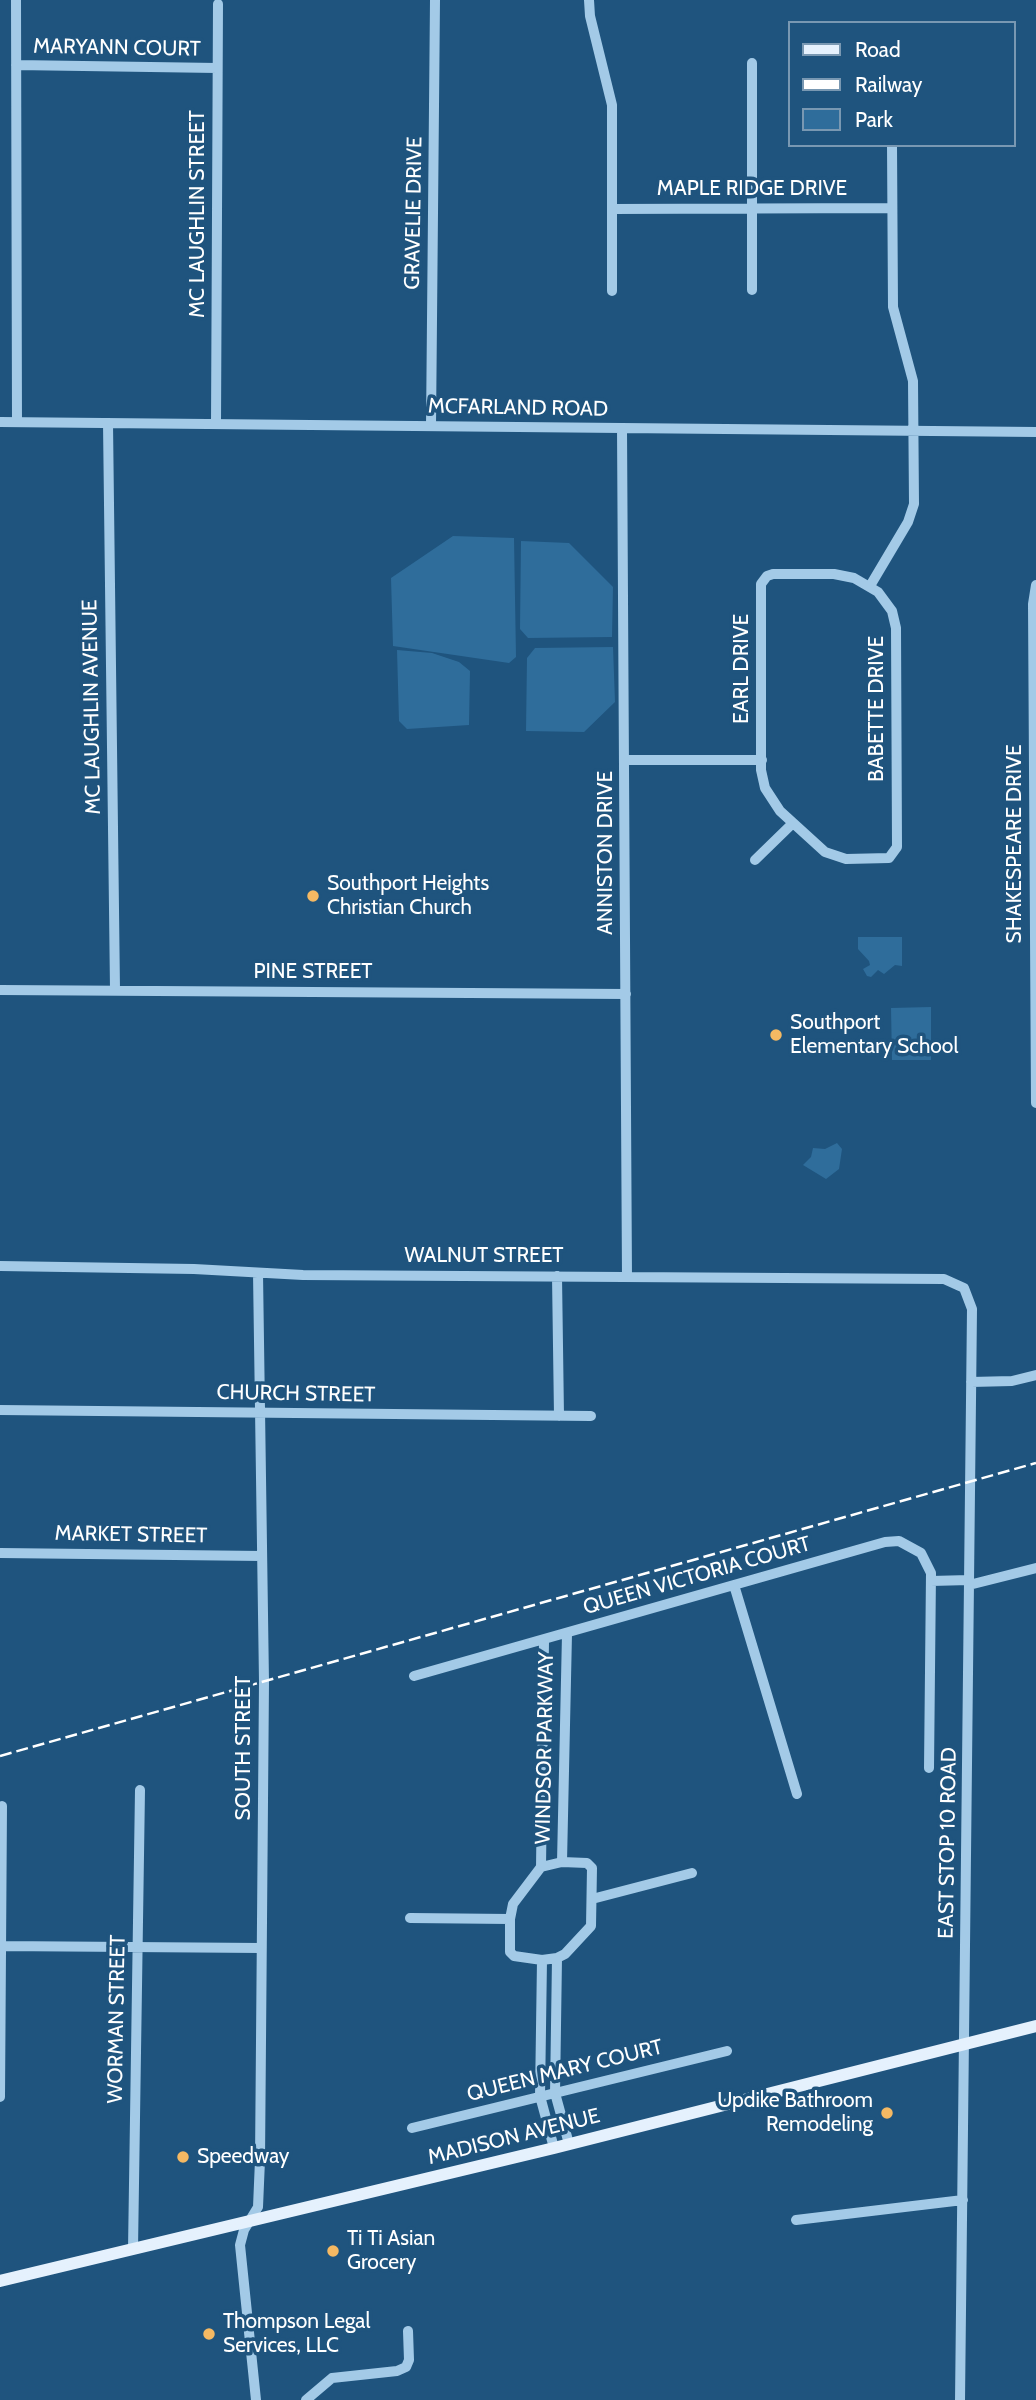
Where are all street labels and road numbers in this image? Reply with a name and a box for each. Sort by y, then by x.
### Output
street label: MARYANN COURT [33,34,201,62]
street label: MC LAUGHLIN STREET [185,110,211,318]
street label: GRAVELIE DRIVE [400,136,428,290]
street label: MAPLE RIDGE DRIVE [657,176,847,202]
street label: MCFARLAND ROAD [428,394,608,422]
street label: MC LAUGHLIN AVENUE [78,599,106,815]
street label: EARL DRIVE [729,614,755,724]
street label: BABETTE DRIVE [864,636,890,782]
street label: SHAKESPEARE DRIVE [1002,744,1028,944]
street label: ANNISTON DRIVE [593,771,619,935]
street label: PINE STREET [253,959,373,985]
street label: WALNUT STREET [404,1243,564,1269]
street label: CHURCH STREET [216,1380,376,1408]
street label: MARKET STREET [54,1521,208,1549]
street label: QUEEN VICTORIA COURT [580,1531,814,1621]
street label: WINDSOR PARKWAY [531,1652,559,1844]
street label: SOUTH STREET [231,1676,257,1820]
street label: EAST STOP 10 ROAD [934,1747,962,1939]
street label: WORMAN STREET [103,1934,131,2104]
street label: QUEEN MARY COURT [465,2034,665,2108]
street label: MADISON AVENUE [425,2103,603,2171]

